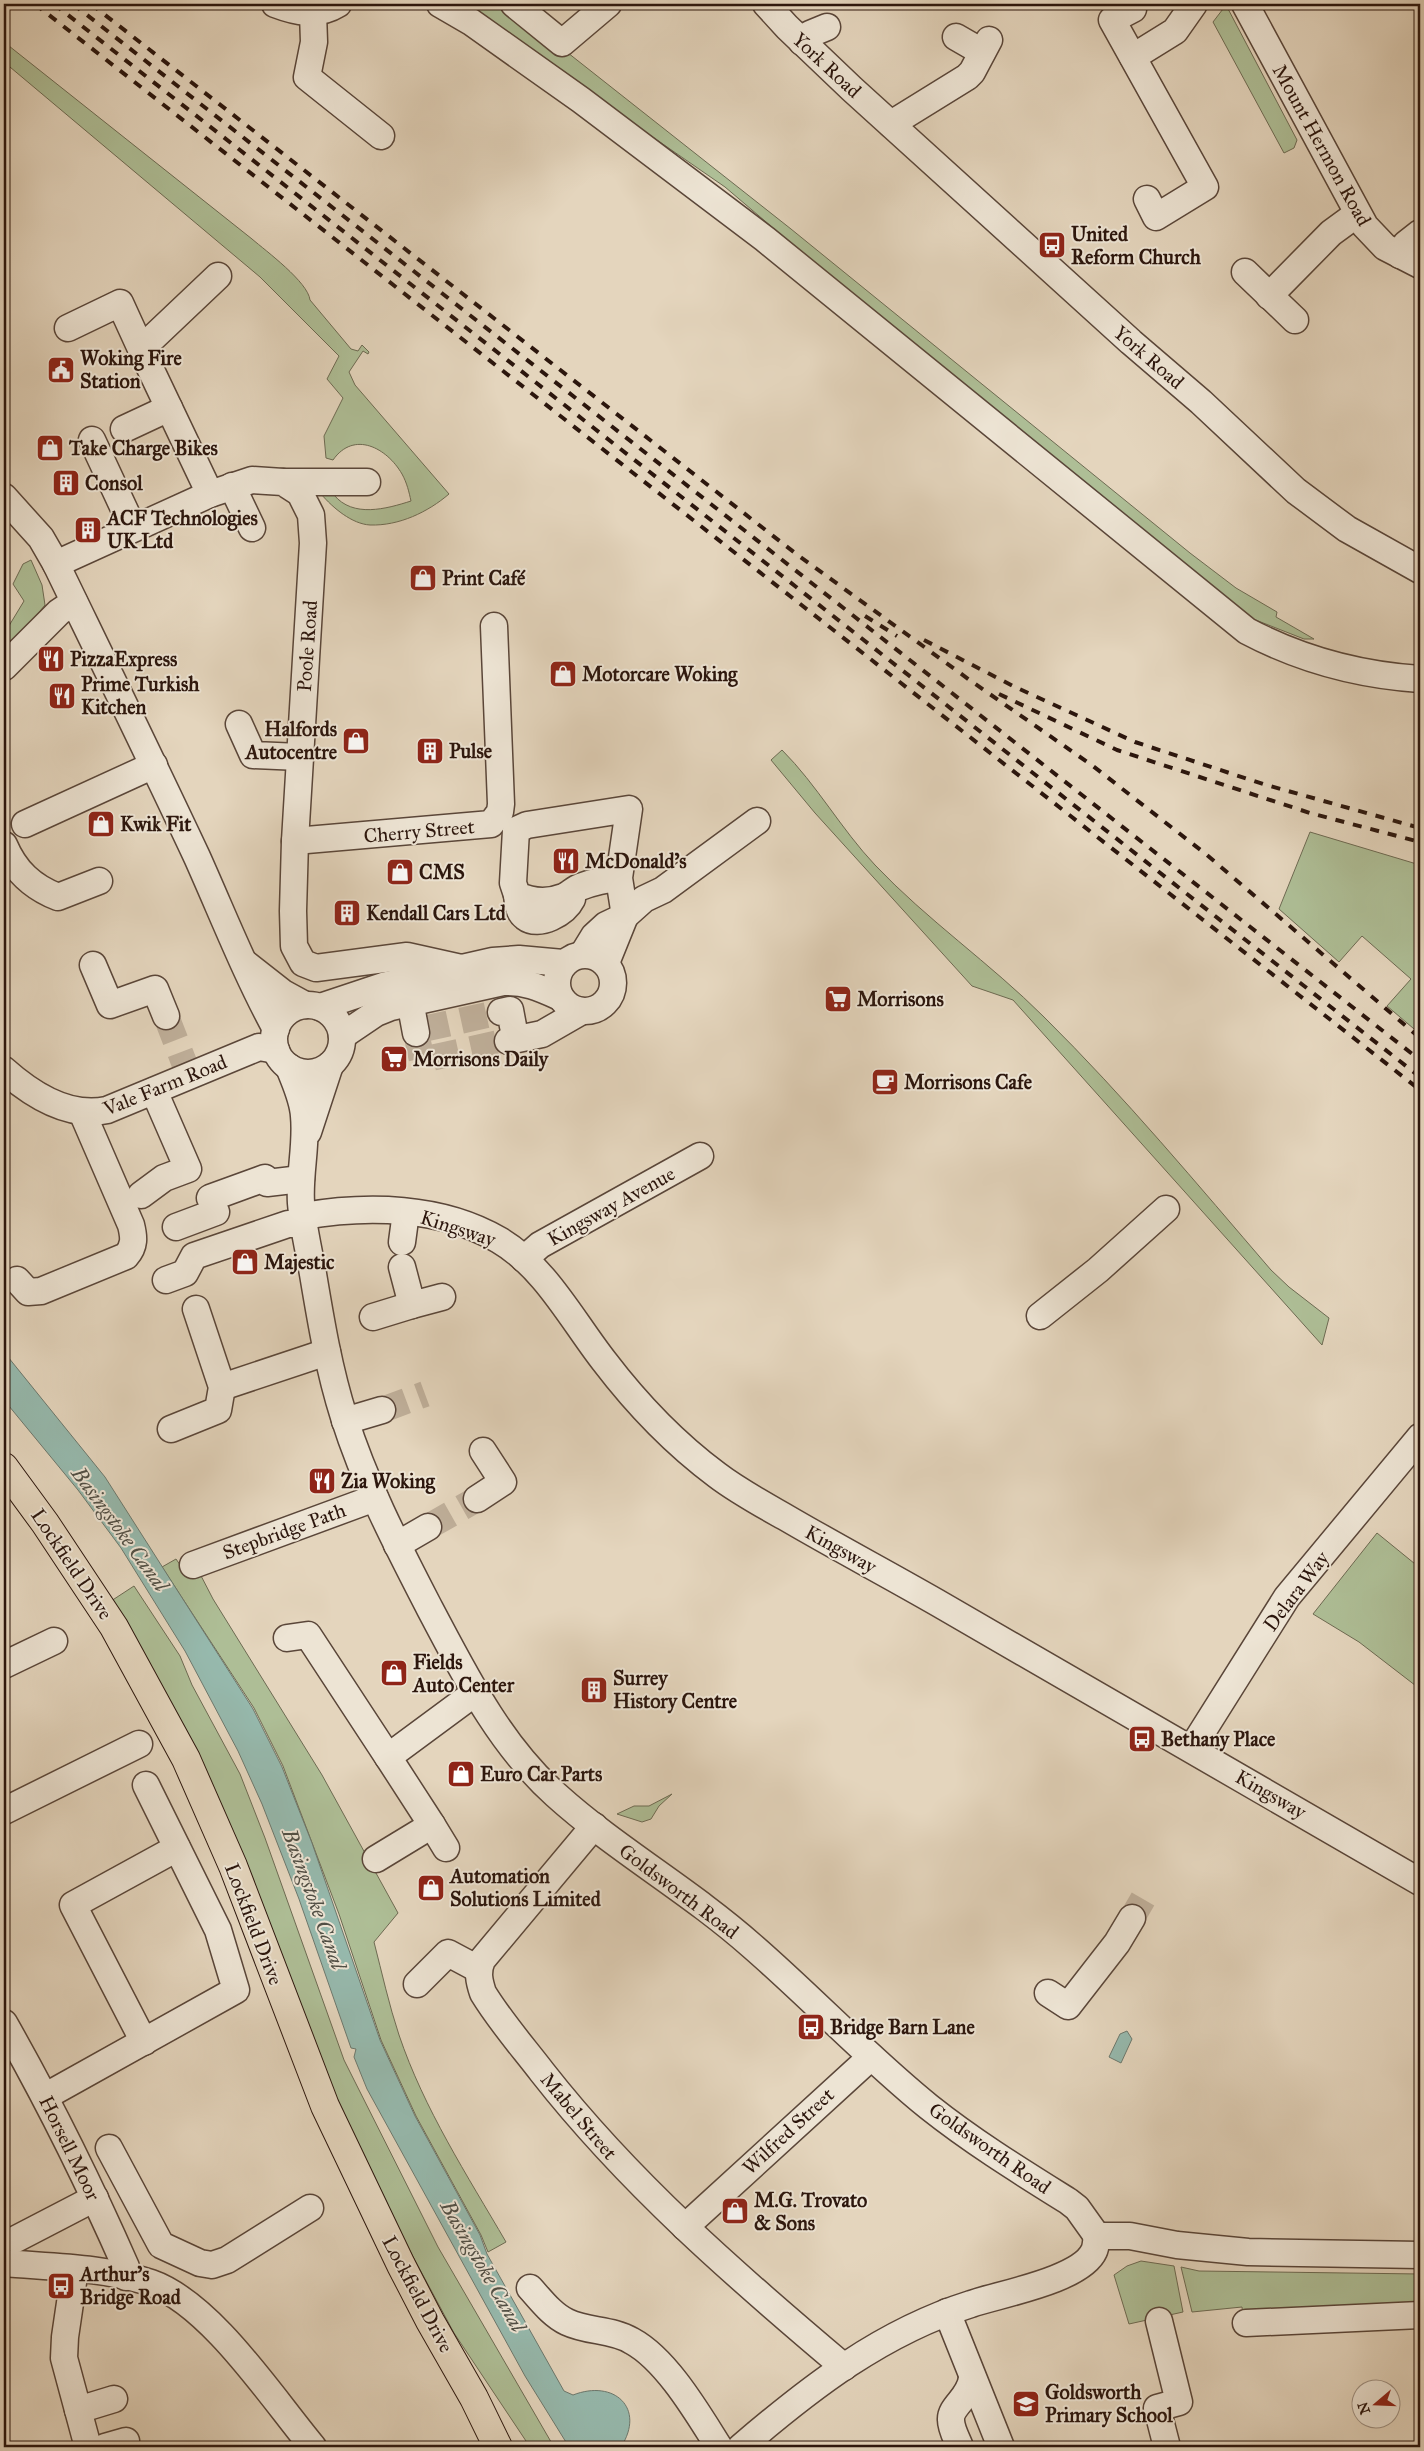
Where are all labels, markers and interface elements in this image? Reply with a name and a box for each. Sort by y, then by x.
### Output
street label: York Road [788,27,866,103]
street label: Mount Hermon Road [1268,60,1376,230]
place label: United Reform Church [1071,222,1202,269]
bus stop icon: United Reform Church [1037,230,1067,260]
street label: York Road [1109,320,1189,394]
place label: Woking Fire Station [80,346,182,393]
public building icon: Woking Fire Station [46,355,76,385]
shop icon: Take Charge Bikes [35,433,65,463]
place label: Take Charge Bikes [68,436,218,461]
building icon: Consol [51,468,81,498]
place label: Consol [85,471,143,495]
place label: ACF Technologies UK Ltd [105,506,259,553]
building icon: ACF Technologies UK Ltd [73,515,103,545]
shop icon: Print Café [408,563,438,593]
place label: Print Café [442,566,526,590]
street label: Poole Road [292,599,322,693]
restaurant icon: PizzaExpress [36,644,66,674]
place label: PizzaExpress [70,647,178,672]
shop icon: Motorcare Woking [548,659,578,689]
place label: Motorcare Woking [582,662,738,687]
place label: Prime Turkish Kitchen [81,672,200,719]
restaurant icon: Prime Turkish Kitchen [47,681,77,711]
place label: Halfords Autocentre [244,717,338,764]
shop icon: Halfords Autocentre [341,726,371,756]
building icon: Pulse [415,736,445,766]
place label: Pulse [449,739,493,763]
shop icon: Kwik Fit [86,809,116,839]
place label: Kwik Fit [120,812,192,836]
street label: Cherry Street [362,814,476,848]
restaurant icon: McDonald's [551,846,581,876]
place label: McDonald's [585,849,687,873]
shop icon: CMS [385,857,415,887]
place label: CMS [419,860,465,884]
building icon: Kendall Cars Ltd [332,898,362,928]
place label: Kendall Cars Ltd [366,901,507,925]
supermarket icon: Morrisons [823,984,853,1014]
place label: Morrisons [857,987,944,1011]
supermarket icon: Morrisons Daily [379,1044,409,1074]
place label: Morrisons Daily [413,1047,550,1072]
street label: Vale Farm Road [99,1049,230,1121]
cafe icon: Morrisons Cafe [870,1067,900,1097]
place label: Morrisons Cafe [904,1070,1033,1094]
street label: Kingsway Avenue [543,1161,679,1252]
street label: Kingsway [417,1205,499,1253]
shop icon: Majestic [230,1247,260,1277]
place label: Majestic [264,1250,335,1275]
water label: Basingstoke Canal [65,1461,175,1598]
restaurant icon: Zia Woking [307,1466,337,1496]
place label: Zia Woking [341,1469,436,1494]
street label: Stepbridge Path [219,1498,349,1565]
street label: Lockfield Drive [26,1504,118,1624]
street label: Kingsway [801,1520,881,1580]
street label: Delara Way [1258,1546,1334,1636]
place label: Fields Auto Center [411,1650,515,1697]
shop icon: Fields Auto Center [379,1658,409,1688]
place label: Surrey History Centre [613,1666,738,1714]
building icon: Surrey History Centre [579,1675,609,1705]
bus stop icon: Bethany Place [1127,1724,1157,1754]
place label: Bethany Place [1161,1727,1276,1752]
shop icon: Euro Car Parts [446,1759,476,1789]
place label: Euro Car Parts [480,1762,603,1786]
street label: Kingsway [1231,1764,1311,1825]
water label: Basingstoke Canal [276,1824,352,1975]
street label: Goldsworth Road [615,1838,743,1944]
street label: Lockfield Drive [220,1860,288,1988]
place label: Automation Solutions Limited [448,1864,602,1911]
shop icon: Automation Solutions Limited [416,1873,446,1903]
bus stop icon: Bridge Barn Lane [796,2012,826,2042]
place label: Bridge Barn Lane [830,2015,975,2040]
street label: Mabel Street [536,2067,622,2165]
street label: Wilfred Street [737,2083,839,2179]
street label: Horsell Moor [34,2092,106,2205]
street label: Goldsworth Road [924,2097,1056,2199]
place label: M.G. Trovato & Sons [754,2188,867,2235]
water label: Basingstoke Canal [434,2195,532,2339]
shop icon: M.G. Trovato & Sons [720,2196,750,2226]
street label: Lockfield Drive [377,2232,459,2356]
place label: Arthur's Bridge Road [78,2262,182,2310]
bus stop icon: Arthur's Bridge Road [46,2271,76,2301]
north arrow [1352,2378,1402,2428]
place label: Goldsworth Primary School [1045,2380,1173,2428]
school or university icon: Goldsworth Primary School [1011,2389,1041,2419]
text: N [1354,2400,1374,2416]

